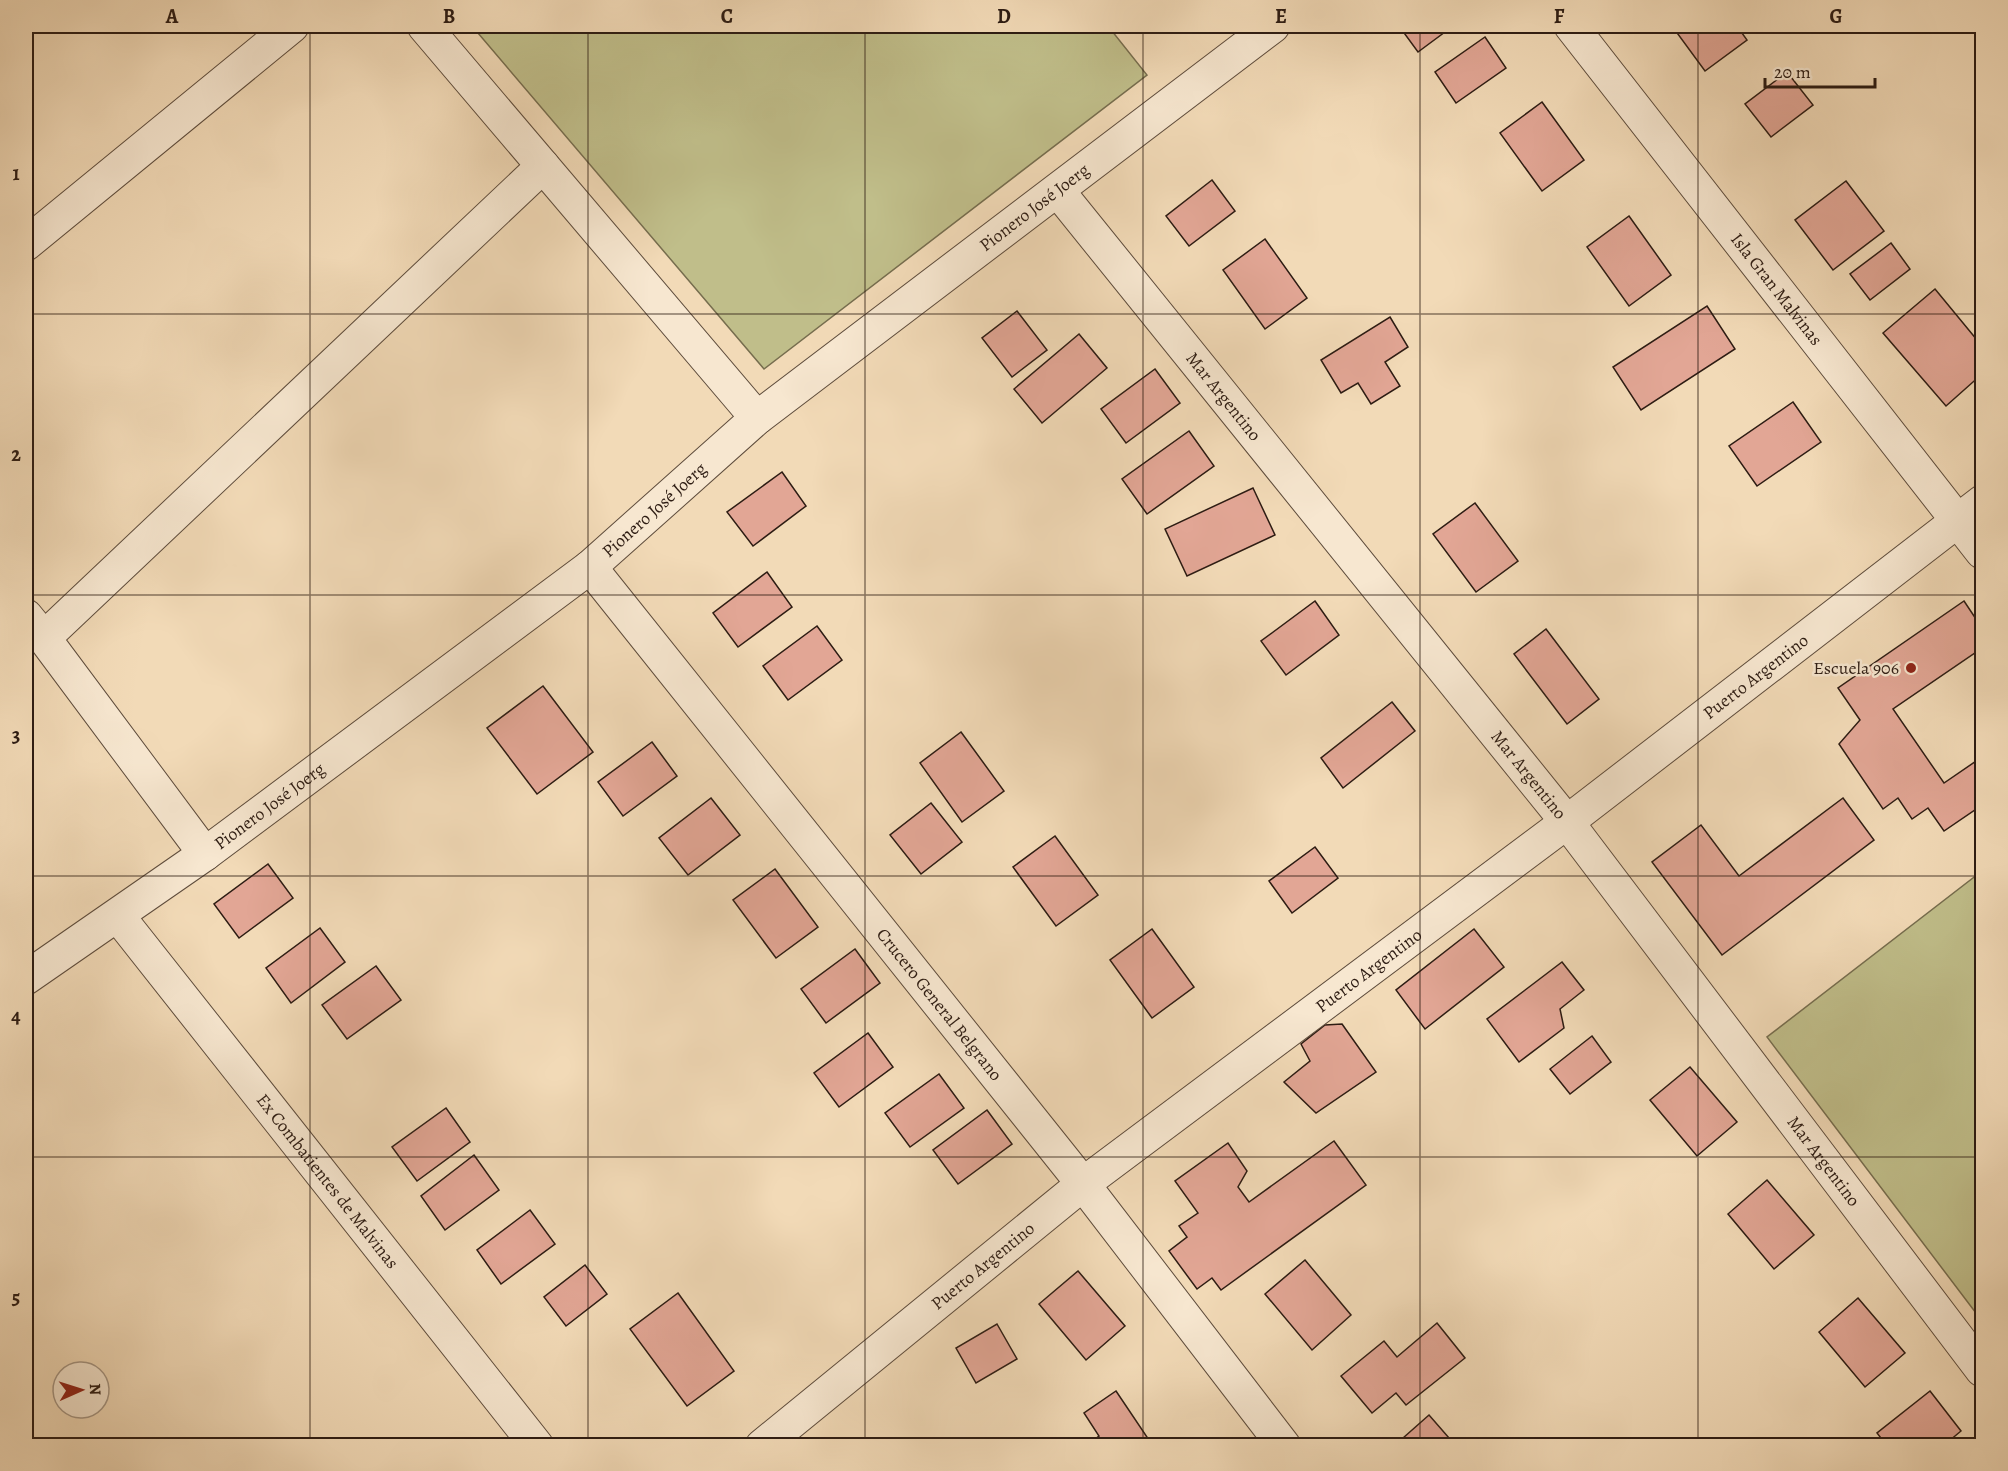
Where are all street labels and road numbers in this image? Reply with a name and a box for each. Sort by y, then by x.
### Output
street label: Pionero José Joerg [974,158,1094,257]
street label: Isla Gran Malvinas [1725,228,1828,350]
street label: Mar Argentino [1181,347,1267,446]
street label: Pionero José Joerg [597,457,712,563]
street label: Puerto Argentino [1698,628,1813,725]
street label: Mar Argentino [1486,725,1572,824]
street label: Pionero José Joerg [209,757,330,855]
street label: Crucero General Belgrano [871,923,1008,1086]
street label: Puerto Argentino [1311,923,1427,1018]
street label: Ex Combatientes de Malvinas [251,1089,404,1274]
street label: Mar Argentino [1782,1111,1866,1211]
street label: Puerto Argentino [926,1216,1040,1315]

